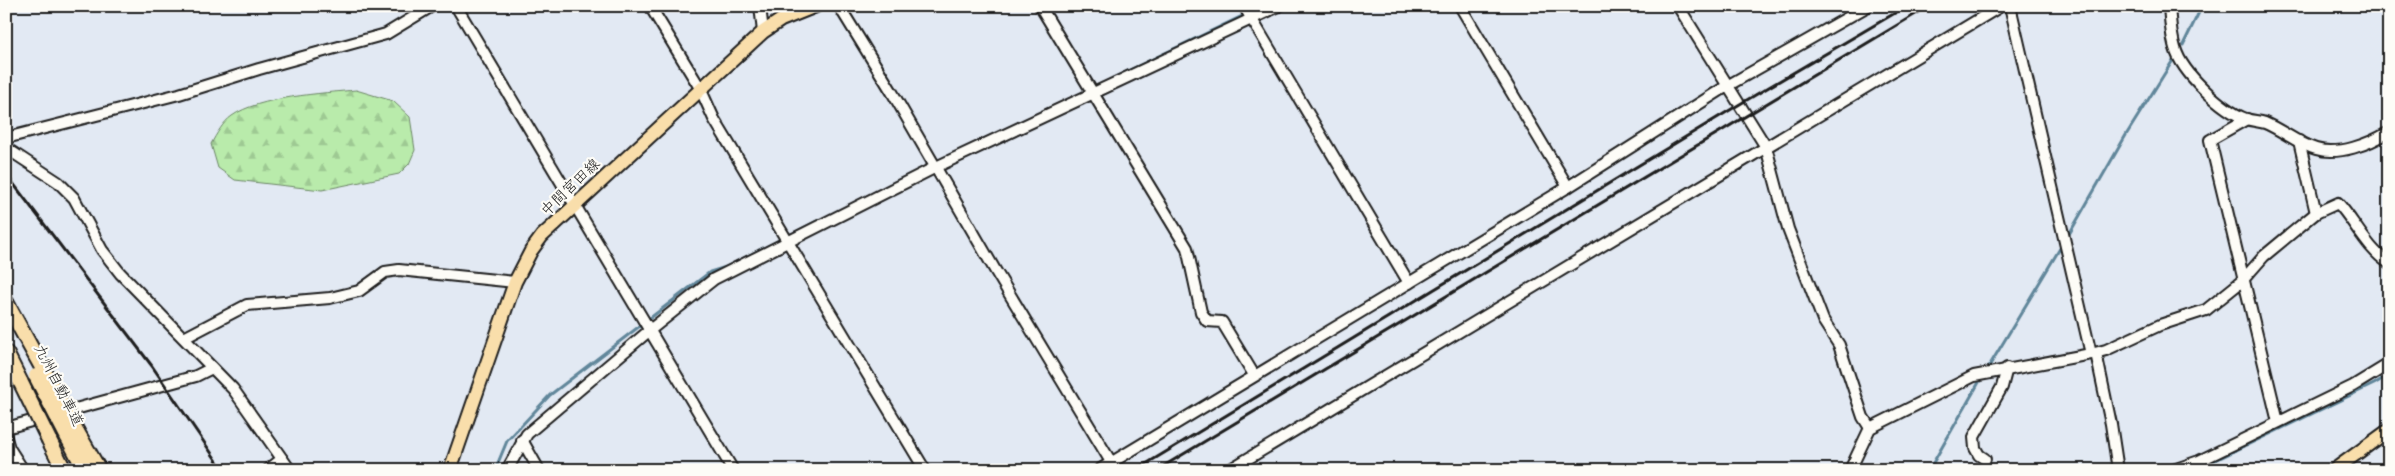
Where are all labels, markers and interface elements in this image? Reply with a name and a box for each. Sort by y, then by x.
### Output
street label: 中間宮田線 [536,154,603,220]
street label: 九州自動車道 [31,340,88,429]

